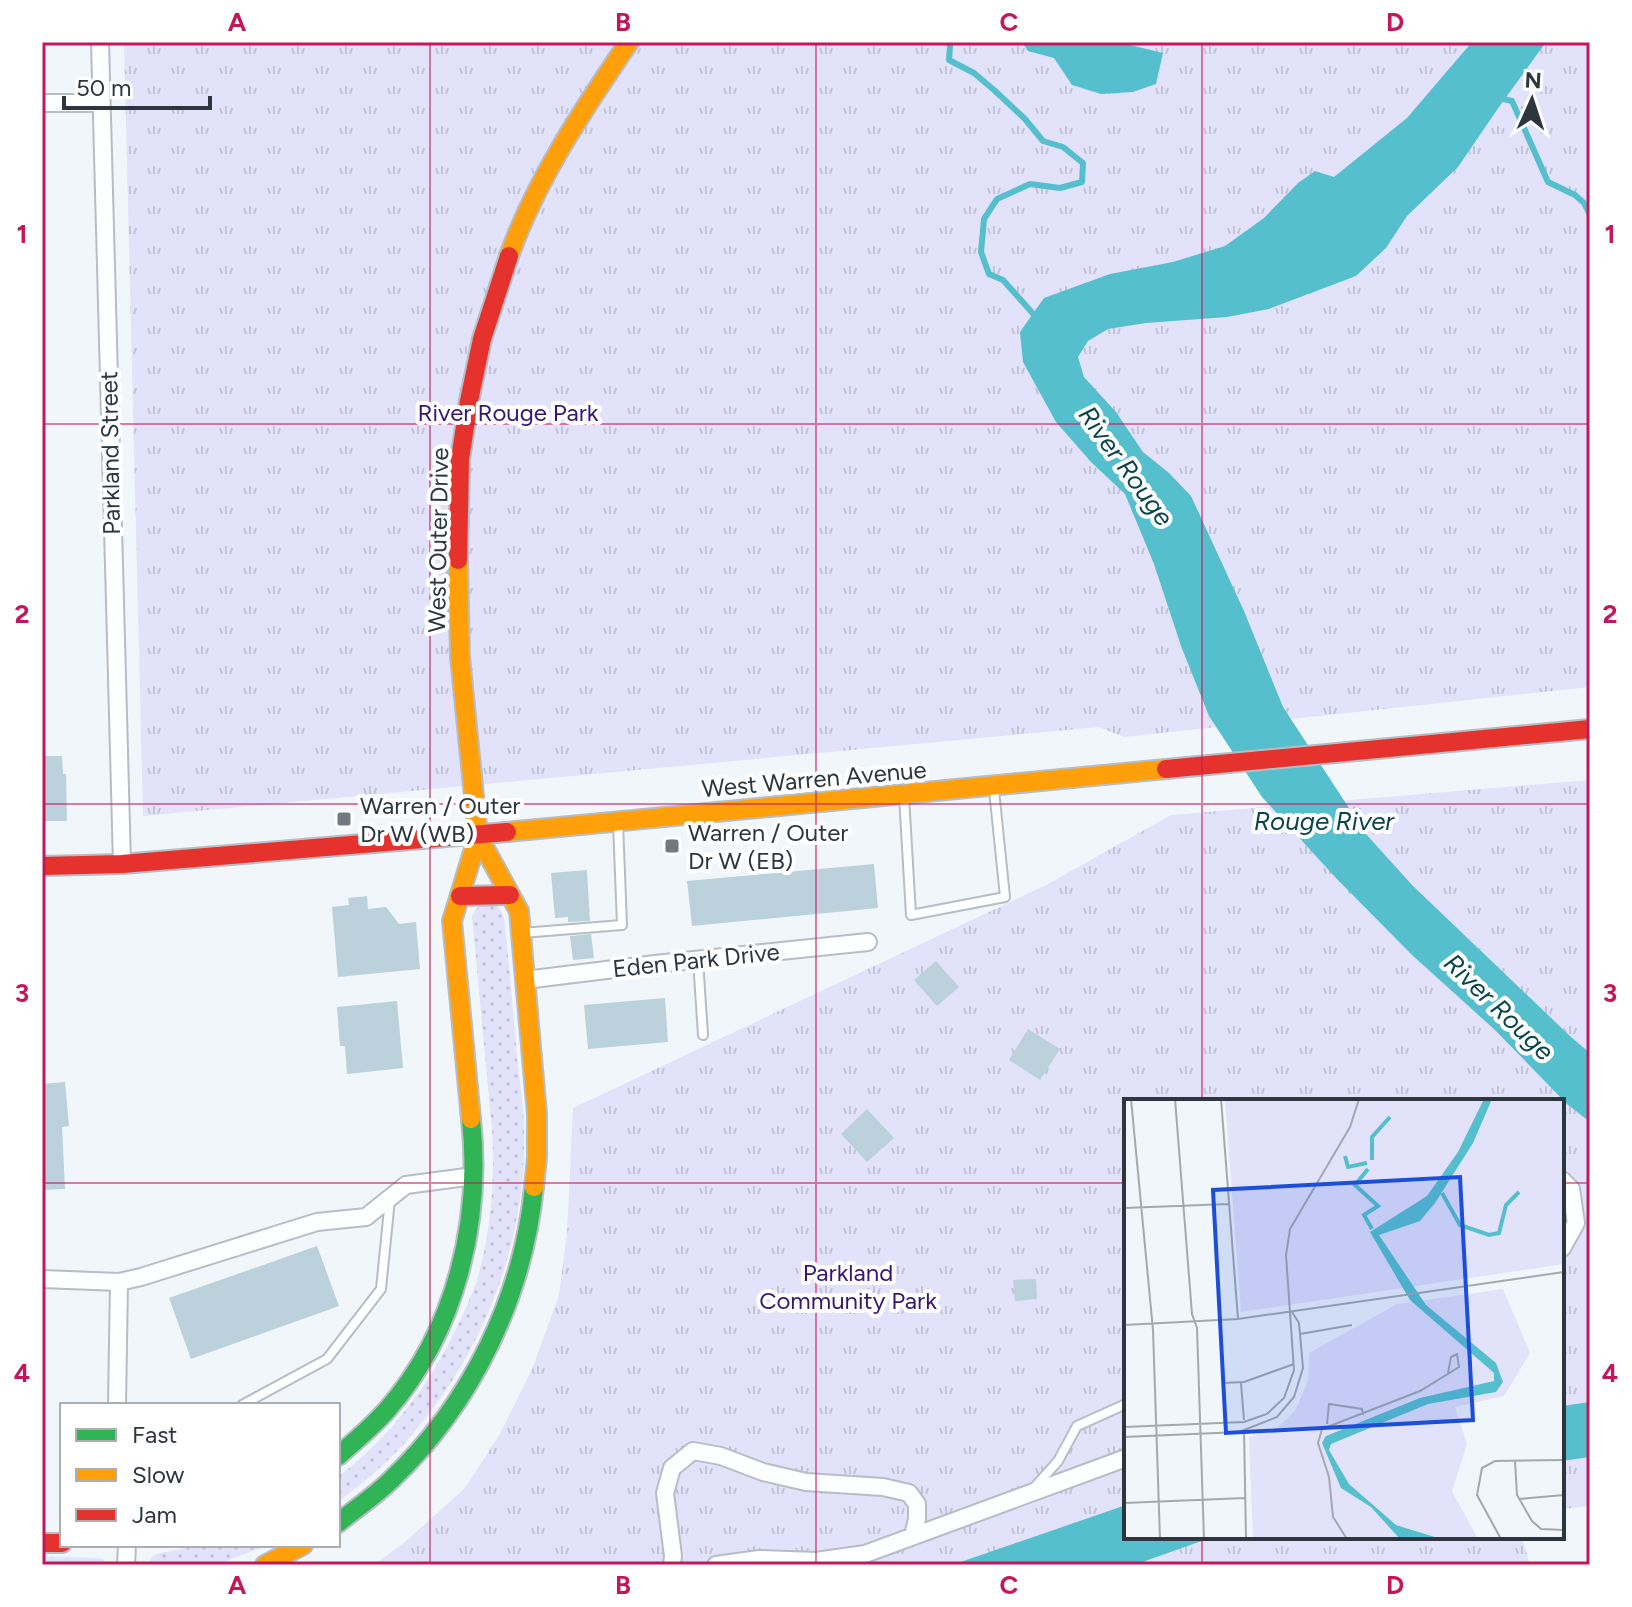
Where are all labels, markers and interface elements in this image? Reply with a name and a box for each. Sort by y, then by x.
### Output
text: A [228,6,247,38]
text: B [615,6,631,38]
text: C [1000,6,1019,38]
text: D [1386,6,1404,38]
scale bar [64,60,210,110]
north arrow [1492,60,1572,140]
text: N [1524,67,1542,94]
text: 50 m [76,73,132,102]
text: 1 [17,218,27,250]
text: 1 [1605,218,1615,250]
street label: Parkland Street [94,371,126,535]
park label: River Rouge Park [417,398,599,427]
water label: River Rouge [1072,400,1180,532]
street label: West Outer Drive [422,447,454,633]
text: 2 [14,598,30,630]
text: 2 [1602,598,1618,630]
street label: West Warren Avenue [700,755,928,803]
place label: Warren / Outer Dr W (WB) [360,791,520,848]
water label: Rouge River [1254,805,1395,837]
marker: Warren / Outer Dr W (WB) [335,810,353,828]
place label: Warren / Outer Dr W (EB) [688,818,848,875]
marker: Warren / Outer Dr W (EB) [663,837,681,855]
street label: Eden Park Drive [611,937,781,983]
water label: River Rouge [1437,947,1561,1067]
text: 3 [15,977,29,1009]
text: 3 [1603,977,1617,1009]
inset map [1124,1099,1564,1539]
park label: Parkland Community Park [759,1258,937,1315]
text: 4 [14,1357,30,1389]
text: 4 [1602,1357,1618,1389]
legend [60,1403,340,1547]
text: Fast [132,1420,177,1449]
text: Slow [132,1460,185,1489]
text: Jam [132,1500,177,1529]
text: A [228,1569,247,1601]
text: B [615,1569,631,1601]
text: C [1000,1569,1019,1601]
text: D [1386,1569,1404,1601]

